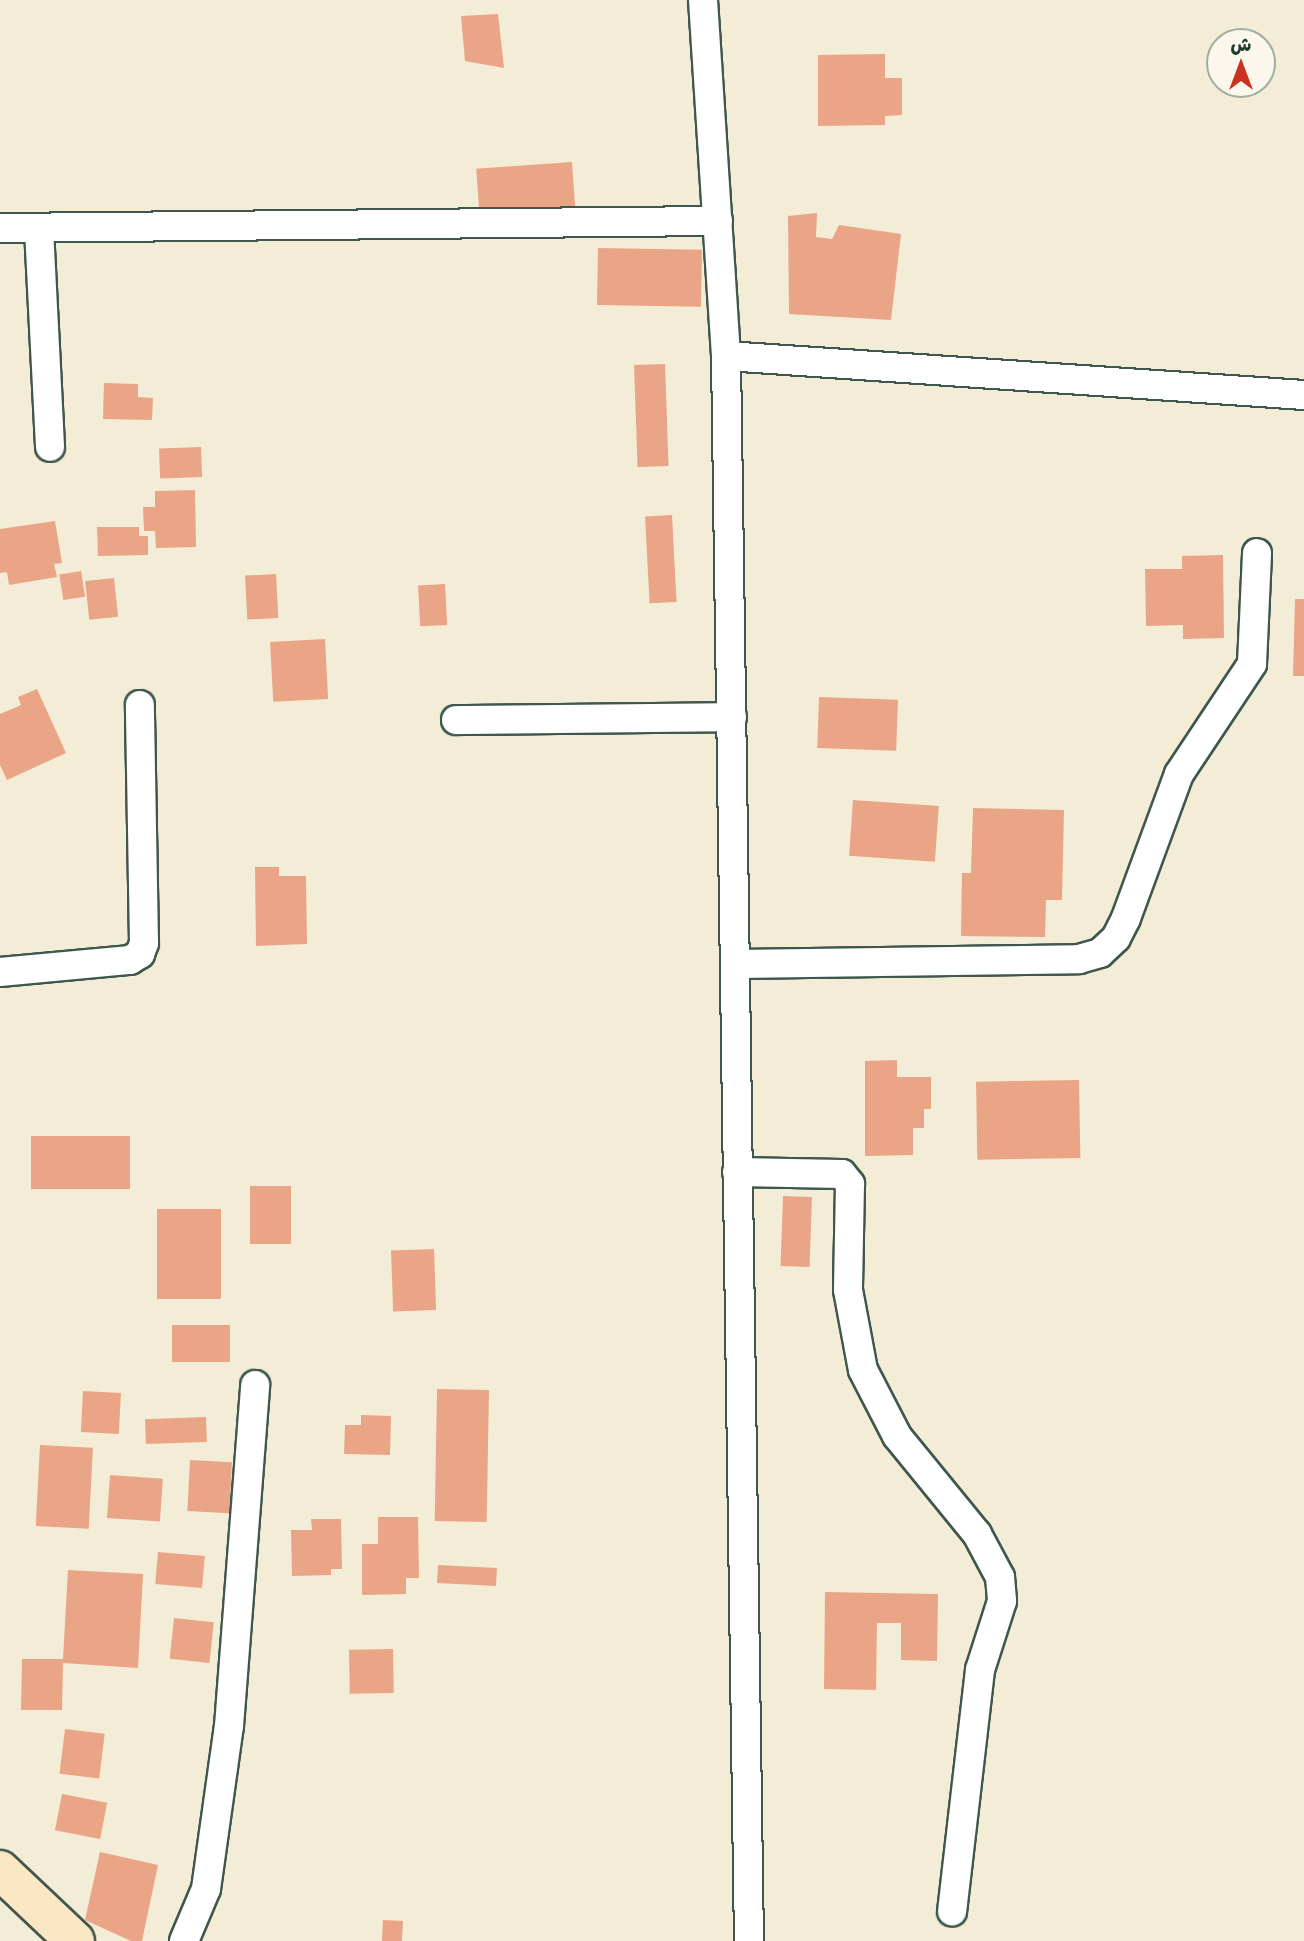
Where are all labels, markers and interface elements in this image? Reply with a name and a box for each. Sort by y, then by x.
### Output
north arrow [1206,28,1276,98]
text: ش [1231,32,1251,56]

